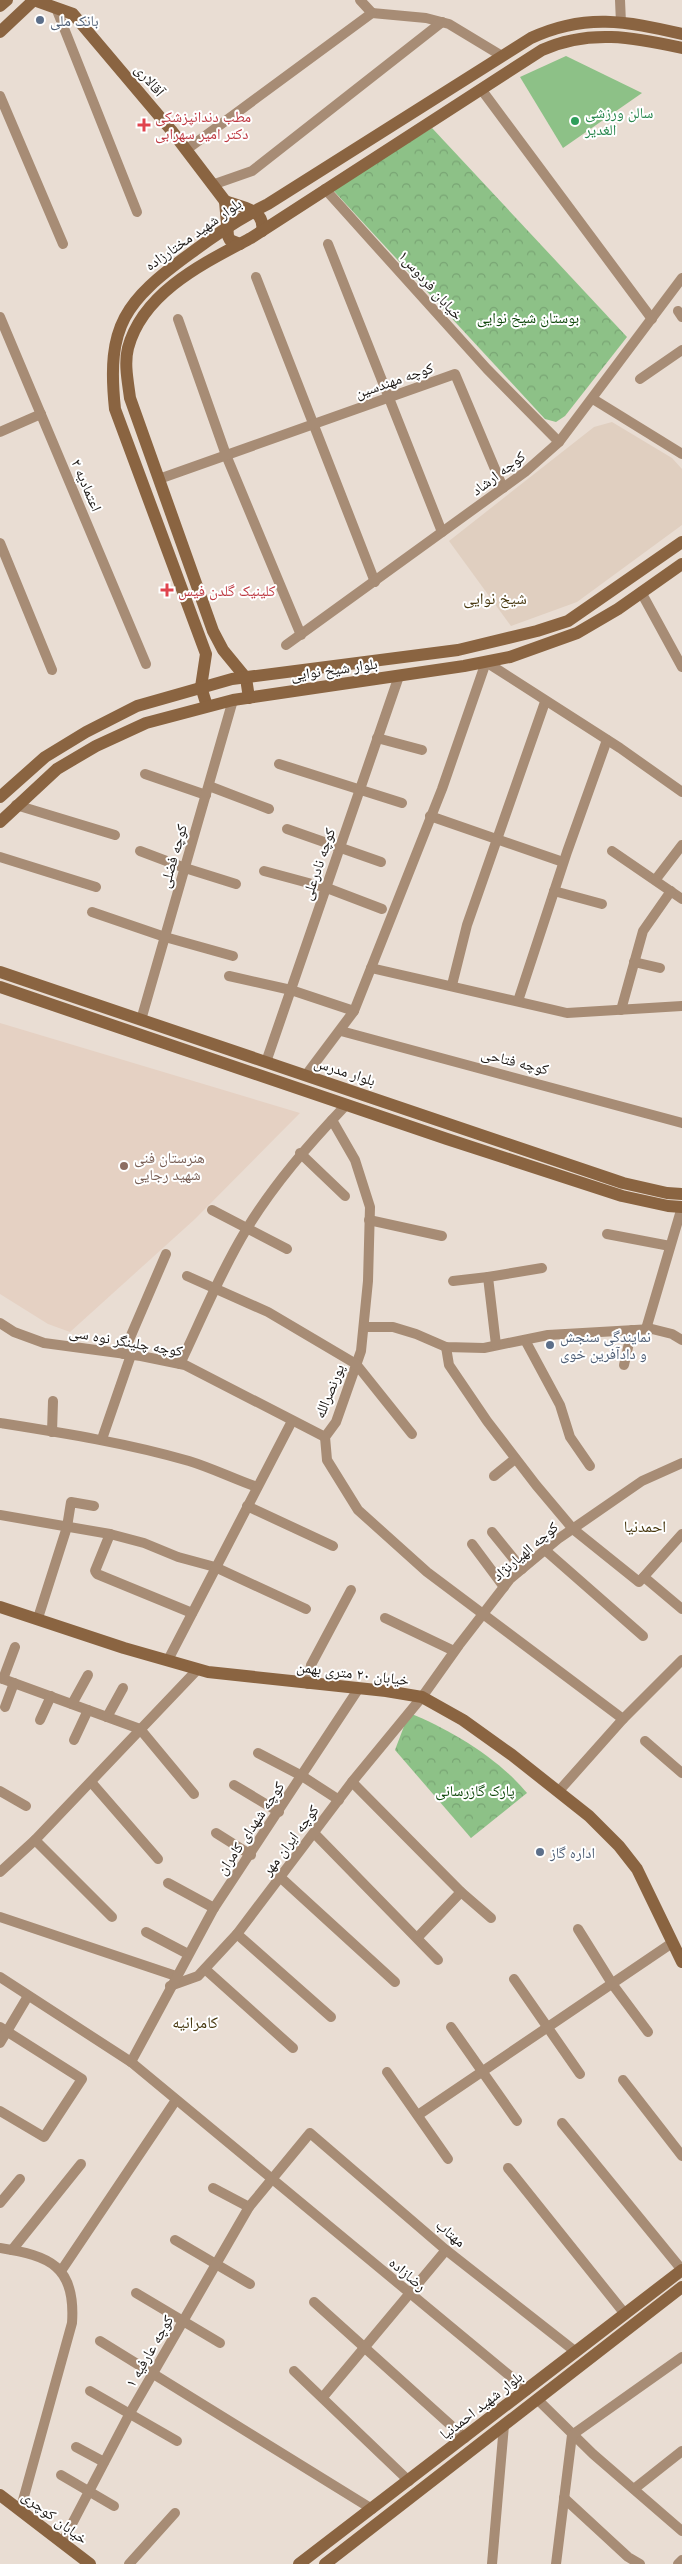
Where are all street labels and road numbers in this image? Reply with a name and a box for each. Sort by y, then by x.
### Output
street label: آقالاری [130,59,171,102]
street label: بلوار شهید مختارزاده [140,193,246,275]
street label: خیابان فردوس۱ [394,246,468,325]
street label: کوچه مهندسین [352,357,436,403]
street label: کوچه ارشاد [467,446,529,500]
street label: اعتمادیه ۲ [67,455,107,515]
street label: بلوار شیخ نوایی [289,653,379,685]
street label: کوچه فضلی [154,822,192,890]
street label: کوچه نادرعلی [296,825,340,903]
street label: کوچه فتاحی [479,1042,551,1080]
street label: بلوار مدرس [312,1051,378,1091]
street label: کوچه چلینگر نوه سی [68,1321,184,1361]
street label: پورنصرالله [309,1361,349,1421]
street label: کوچه الهیارنژاد [488,1517,562,1585]
street label: خیابان ۲۰ متری بهمن [295,1656,411,1690]
street label: کوچه شهدای کامران [211,1777,289,1879]
street label: کوچه ایران مهر [256,1800,323,1880]
street label: مهتاب [431,2214,471,2252]
street label: رضازاده [385,2252,431,2296]
street label: کوچه عارفیه ۱ [120,2311,178,2391]
street label: بلوار شهید احمدنیا [435,2366,527,2444]
street label: خیابان کوچری [18,2485,93,2549]

